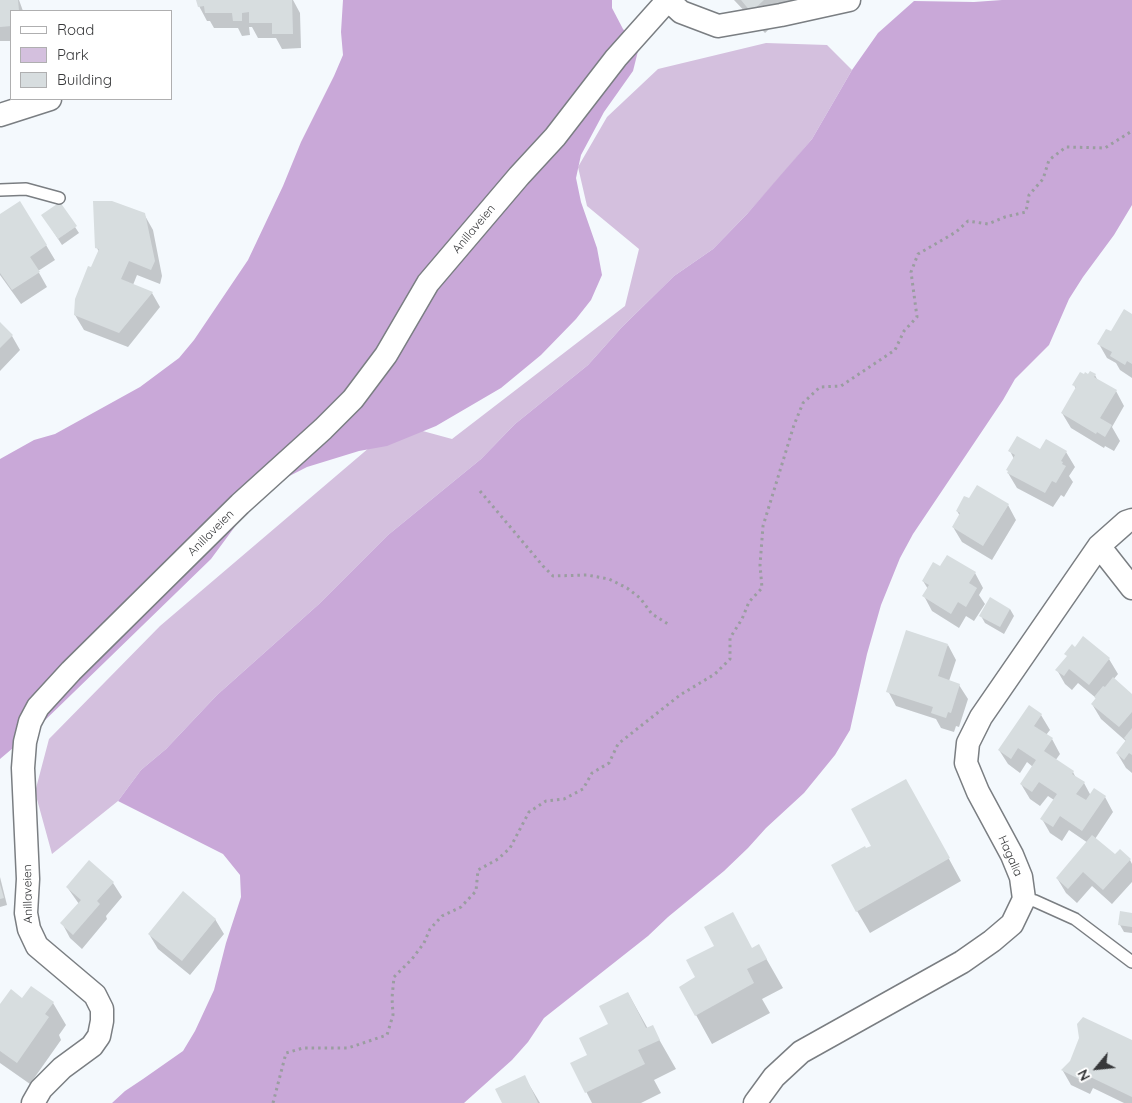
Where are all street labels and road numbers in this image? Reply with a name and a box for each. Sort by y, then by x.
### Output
street label: Anillaveien [449,202,499,256]
street label: Anillaveien [185,507,237,559]
street label: Hagalia [995,833,1025,879]
street label: Anillaveien [20,864,36,924]

